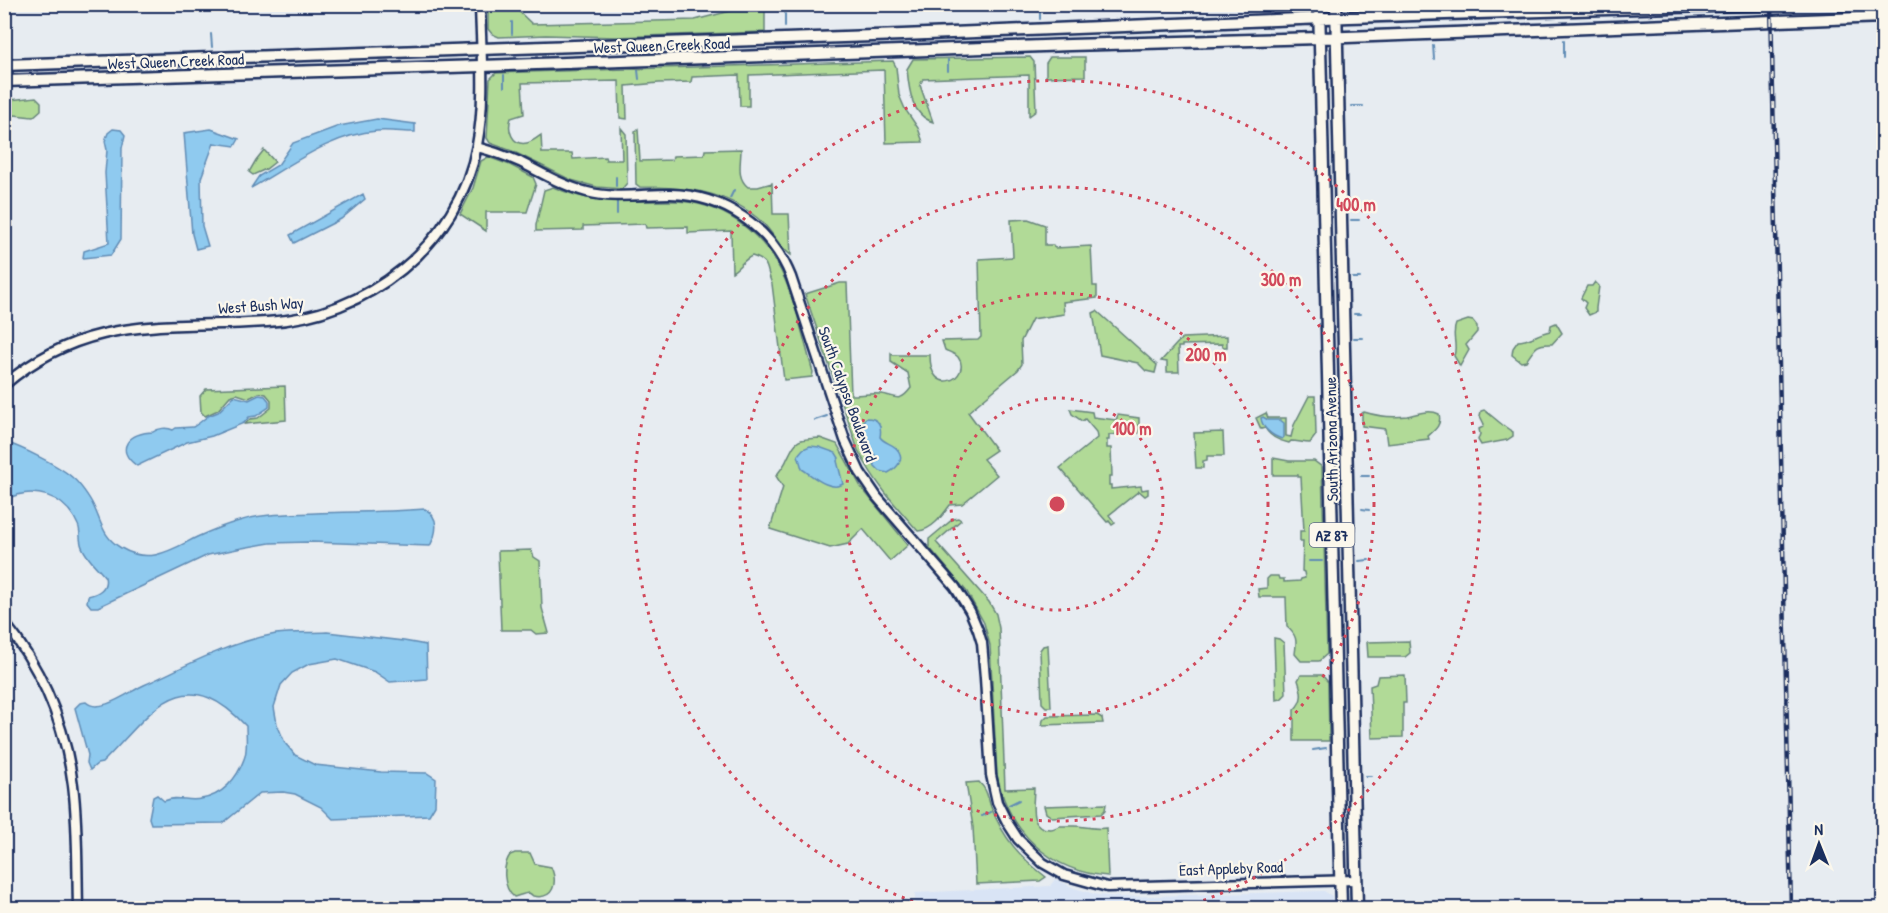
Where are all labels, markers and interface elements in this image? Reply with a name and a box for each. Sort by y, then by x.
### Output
street label: West Queen Creek Road [594,32,730,58]
street label: West Queen Creek Road [108,48,244,74]
text: 400 m [1336,192,1376,217]
text: 300 m [1261,267,1301,292]
street label: West Bush Way [218,291,305,319]
street label: South Calypso Boulevard [813,324,883,464]
text: 200 m [1186,342,1226,367]
street label: South Arizona Avenue [1319,376,1343,502]
text: 100 m [1112,416,1152,441]
centre of rings [1047,494,1067,514]
road number: AZ 87 [1310,523,1354,547]
north arrow [1789,814,1849,874]
text: N [1814,818,1824,840]
street label: East Appleby Road [1179,855,1283,881]

